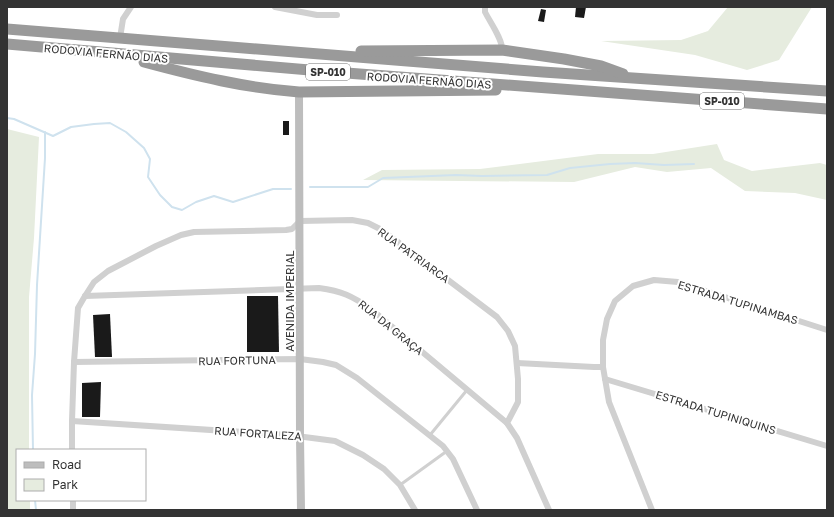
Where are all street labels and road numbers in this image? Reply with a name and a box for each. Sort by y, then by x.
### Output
street label: RODOVIA FERNÃO DIAS [43,41,169,65]
road number: SP-010 [306,64,350,80]
street label: RODOVIA FERNÃO DIAS [366,69,492,91]
road number: SP-010 [700,93,744,109]
street label: RUA PATRIARCA [376,225,453,286]
street label: AVENIDA IMPERIAL [283,250,296,352]
street label: ESTRADA TUPINAMBAS [676,278,800,326]
street label: RUA DA GRAÇA [356,297,427,358]
street label: RUA FORTUNA [198,353,277,367]
street label: ESTRADA TUPINIQUINS [654,387,778,437]
street label: RUA FORTALEZA [214,423,303,443]

